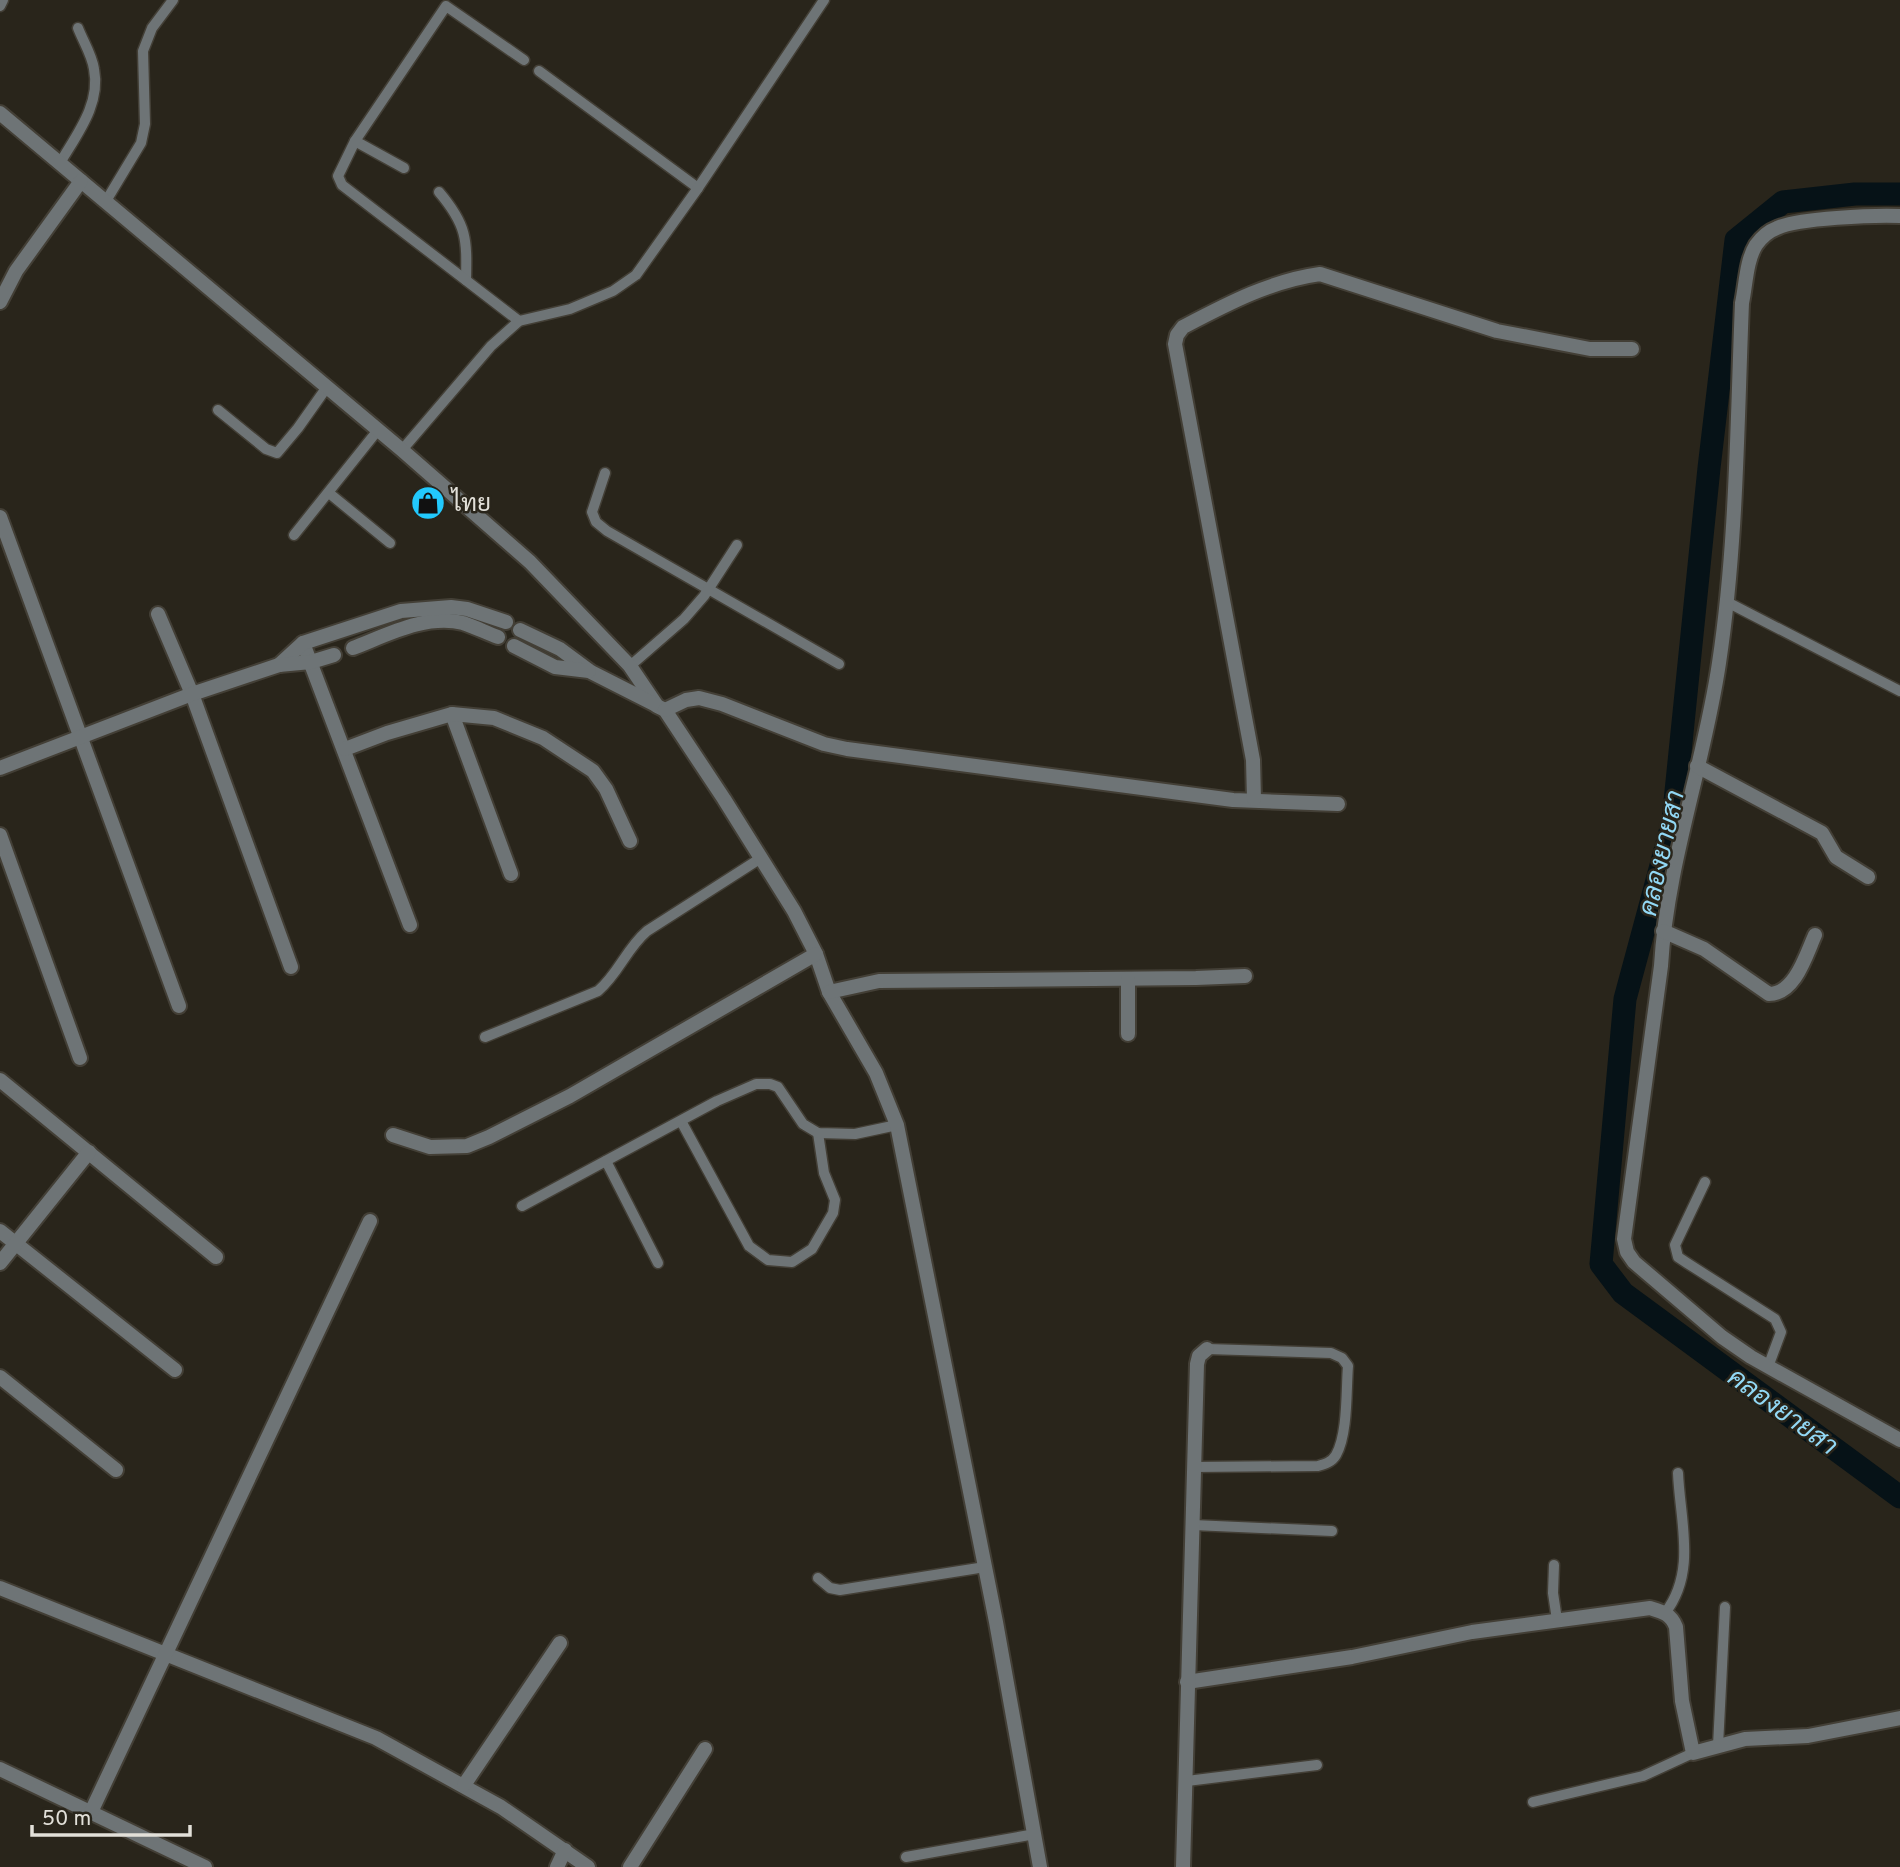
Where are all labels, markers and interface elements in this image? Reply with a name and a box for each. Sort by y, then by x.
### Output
shop icon: ไทย [409,484,447,522]
place label: ไทย [450,487,491,520]
water label: คลองยายสา [1633,788,1694,920]
water label: คลองยายสา [1720,1362,1843,1464]
scale bar [32,1794,189,1838]
text: 50 m [42,1806,91,1833]

